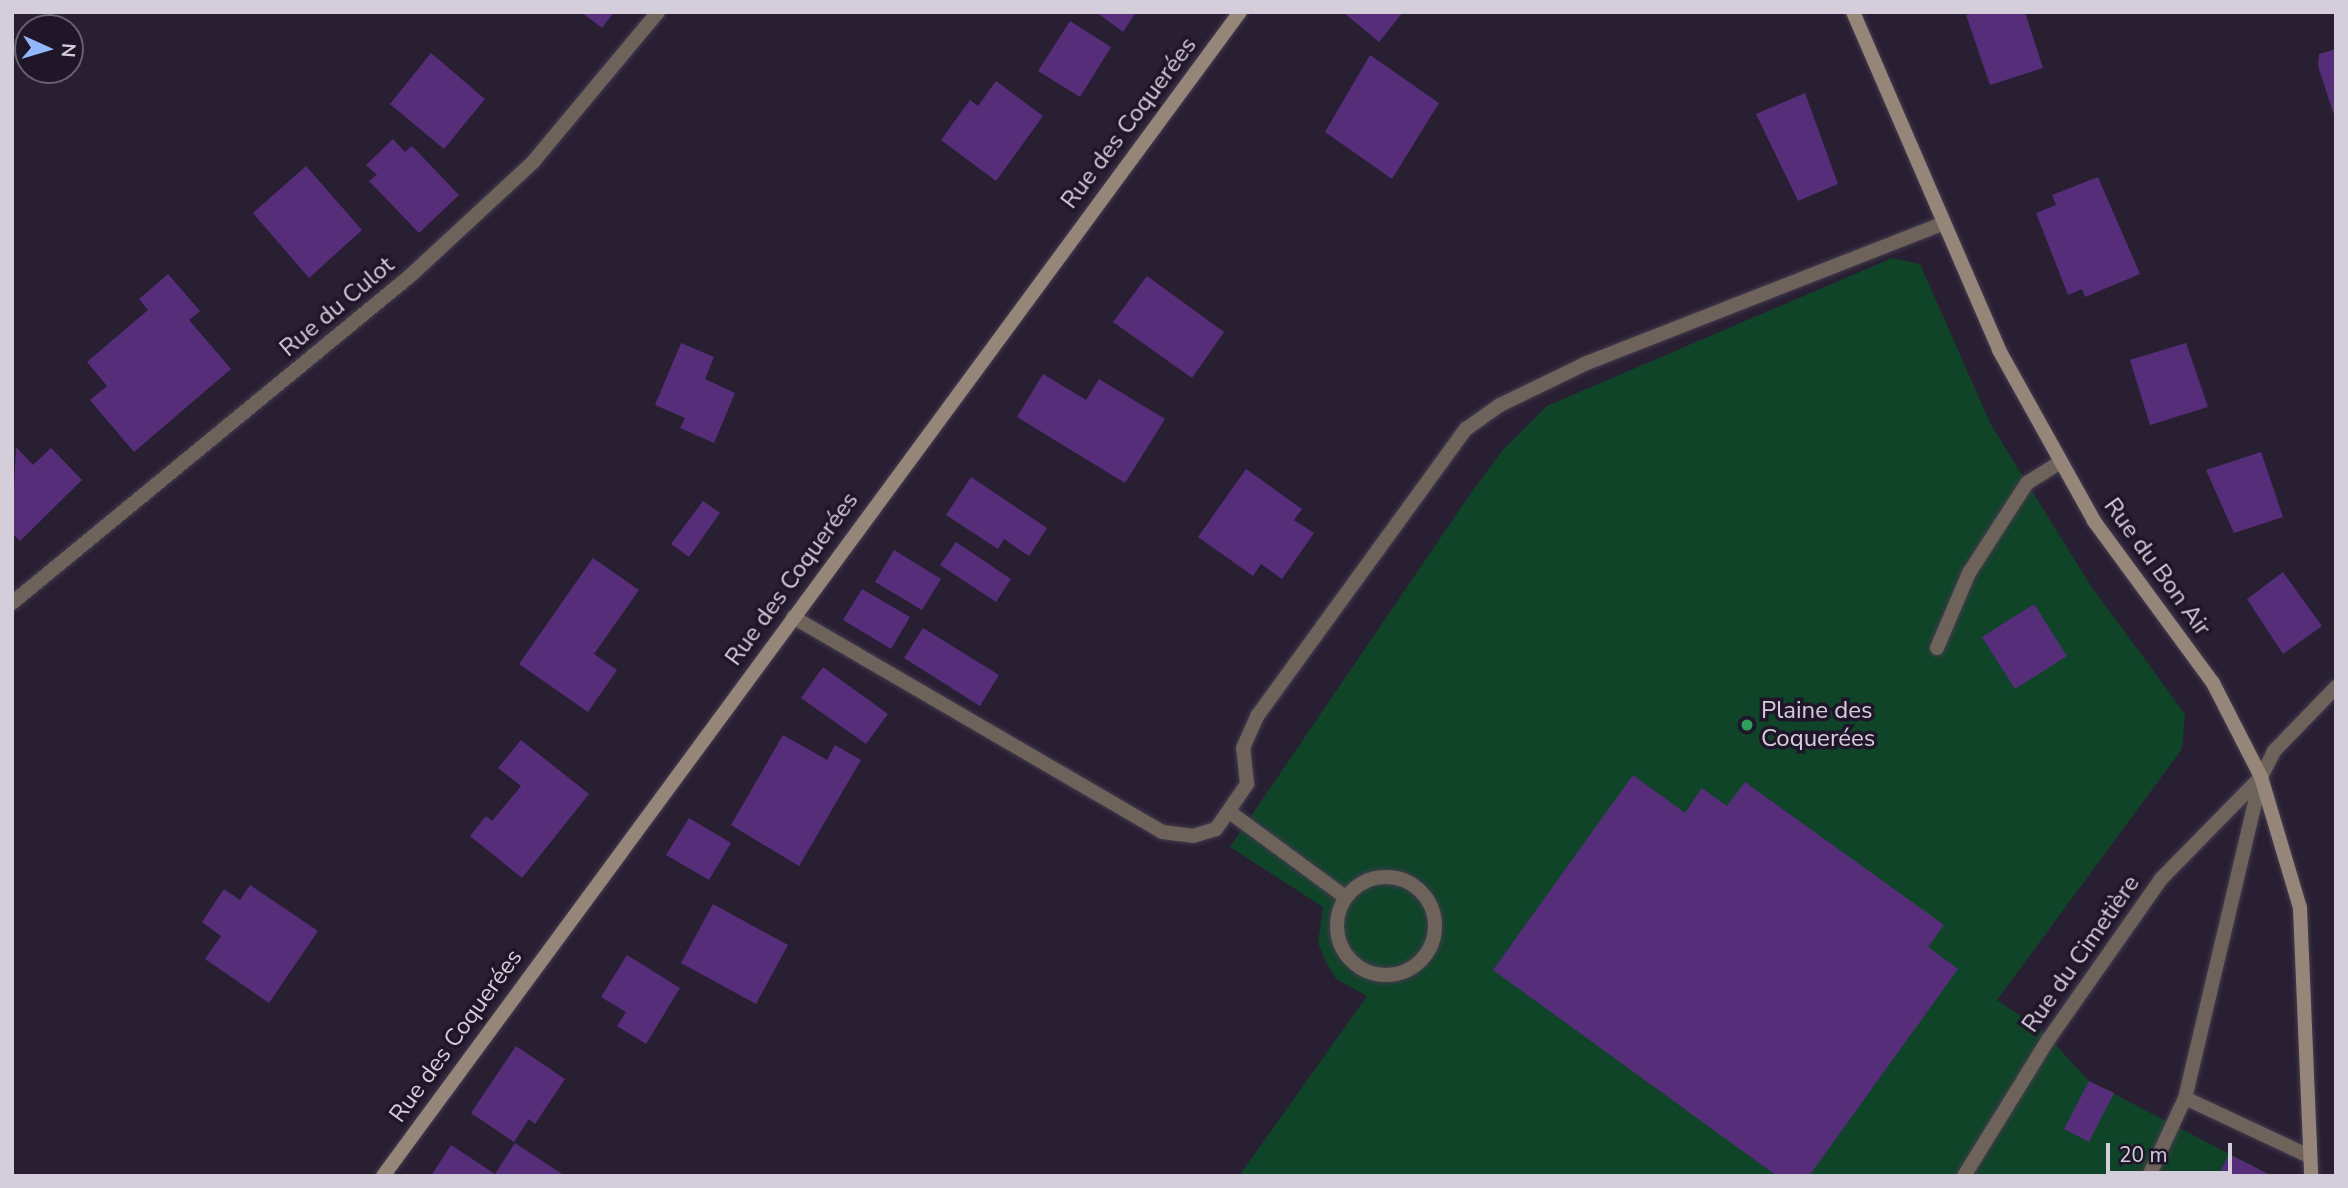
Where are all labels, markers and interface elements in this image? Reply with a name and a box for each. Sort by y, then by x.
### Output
north arrow [14,14,84,84]
street label: Rue des Coquerées [1055,32,1203,214]
text: N [54,42,81,58]
street label: Rue du Culot [274,251,400,363]
street label: Rue des Coquerées [719,487,865,671]
street label: Rue du Bon Air [2097,493,2217,641]
place label: Plaine des Coquerées [1761,697,1875,753]
marker: Plaine des Coquerées [1739,717,1755,733]
street label: Rue du Cimetière [2016,870,2146,1038]
street label: Rue des Coquerées [383,944,529,1128]
scale bar [2110,1128,2236,1172]
text: 20 m [2119,1141,2168,1169]

